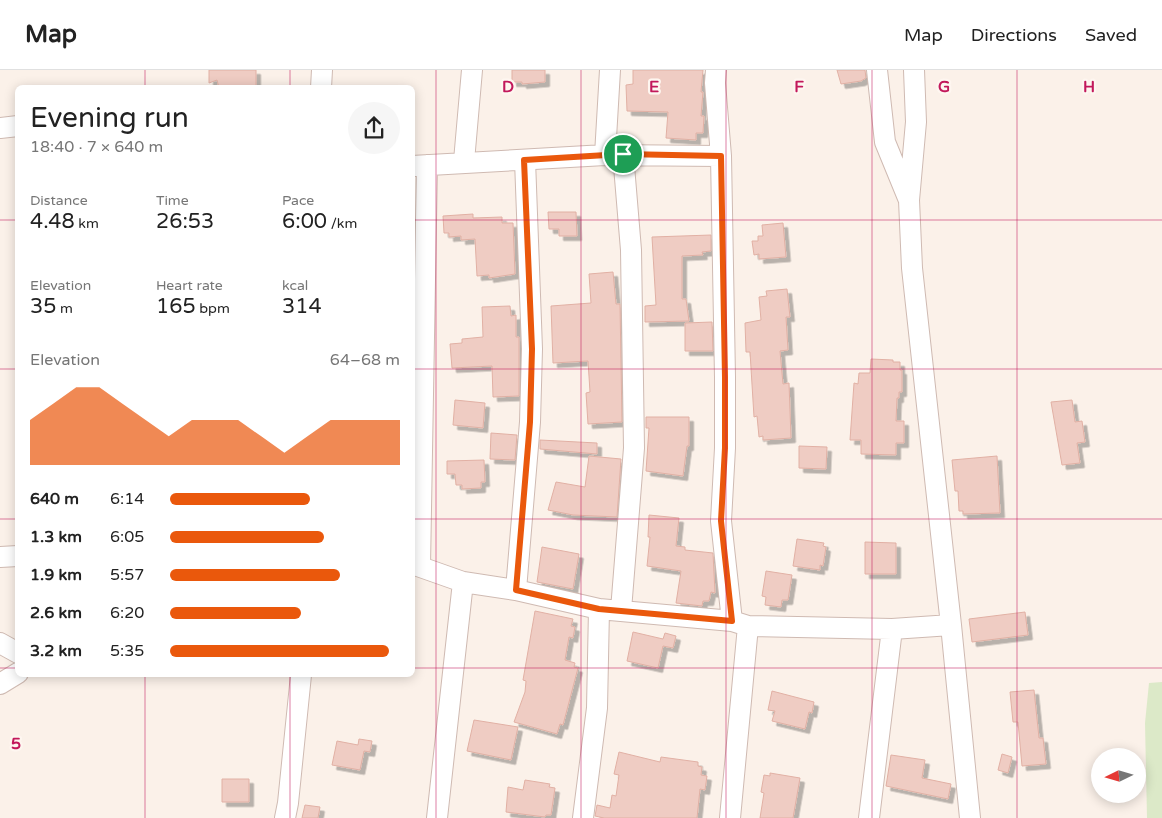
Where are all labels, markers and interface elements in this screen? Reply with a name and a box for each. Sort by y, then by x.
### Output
text: Map [25,20,77,49]
text: Map [904,24,943,46]
text: Directions [971,24,1057,46]
text: Saved [1085,24,1137,46]
text: D [502,77,514,97]
text: E [649,77,659,97]
text: F [794,77,804,97]
text: G [938,77,950,97]
text: H [1083,77,1095,97]
text: Evening run [30,101,189,135]
button: share [348,102,400,154]
pin [602,133,644,175]
text: 18:40 · 7 × 640 m [30,137,163,157]
icon: arrive [609,140,637,168]
text: Distance [30,192,88,209]
text: Time [156,192,189,209]
text: Pace [282,192,314,209]
text: 4.48 [30,209,75,234]
text: 26:53 [156,209,214,234]
text: 6:00 [282,209,327,234]
text: km [75,215,99,232]
text: /km [327,215,357,232]
text: Elevation [30,277,91,294]
text: Heart rate [156,277,223,294]
text: kcal [282,277,308,294]
text: 35 [30,294,56,319]
text: 165 [156,294,196,319]
text: 314 [282,294,322,319]
text: m [56,300,73,317]
text: bpm [196,300,230,317]
text: Elevation [30,350,100,370]
text: 64–68 m [330,350,400,370]
text: 640 m [30,489,79,509]
text: 6:14 [110,489,144,509]
text: 1.3 km [30,527,82,547]
text: 6:05 [110,527,144,547]
text: 1.9 km [30,565,82,585]
text: 5:57 [110,565,144,585]
text: 2.6 km [30,603,82,623]
text: 6:20 [110,603,144,623]
text: 3.2 km [30,641,82,661]
text: 5:35 [110,641,144,661]
text: 5 [11,734,21,754]
north arrow [1091,748,1146,802]
map controls [1091,748,1146,803]

